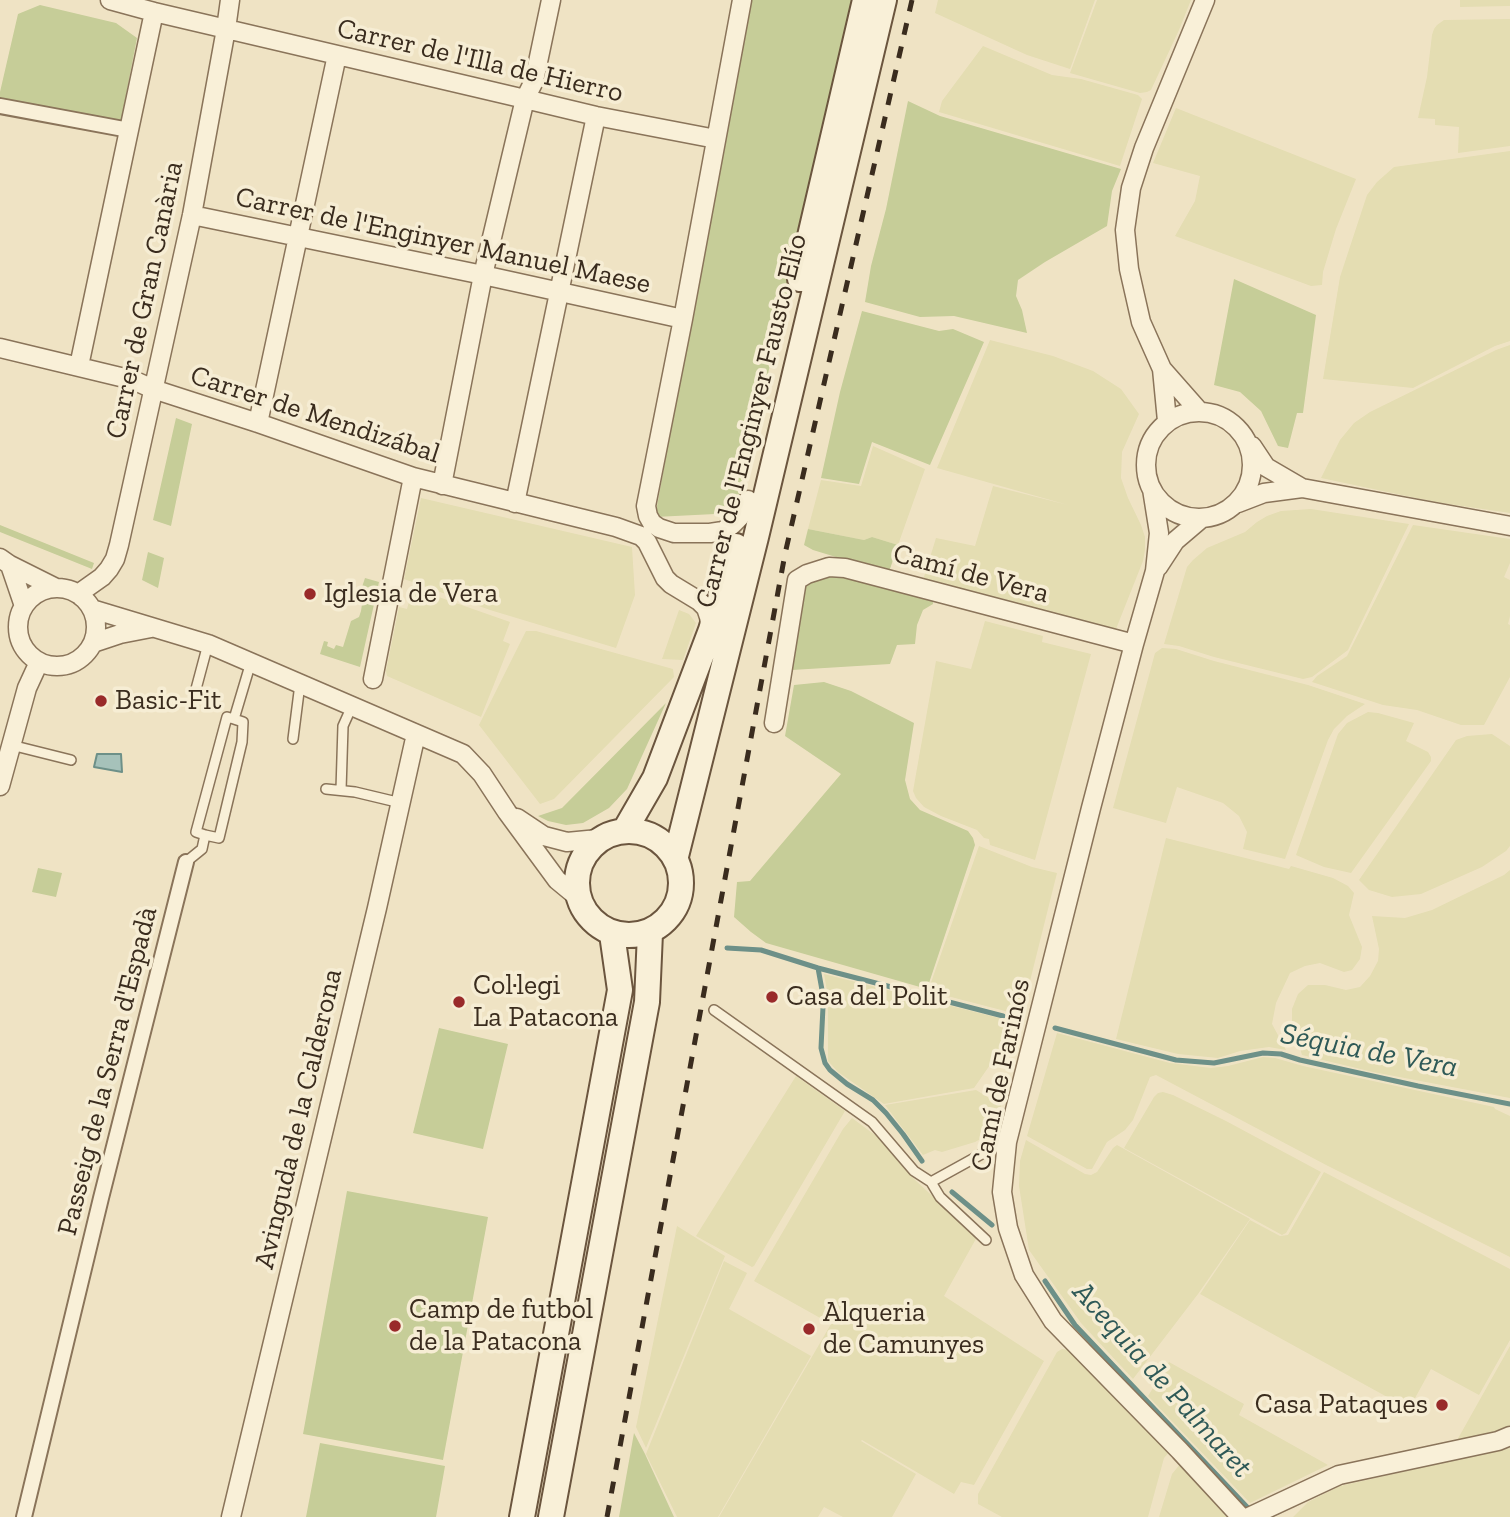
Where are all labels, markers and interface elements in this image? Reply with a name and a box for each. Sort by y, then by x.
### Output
street label: Carrer de l'Illa de Hierro [334,12,626,110]
street label: Carrer de Gran Canària [99,158,191,442]
street label: Carrer de l'Enginyer Manuel Maese [232,181,654,301]
street label: Carrer de l'Enginyer Fausto Elío [689,231,815,611]
street label: Carrer de Mendizábal [186,359,444,471]
street label: Camí de Vera [890,537,1052,611]
place label: Iglesia de Vera [324,577,498,611]
marker: Iglesia de Vera [302,586,318,602]
place label: Basic-Fit [115,684,221,718]
marker: Basic-Fit [93,693,109,709]
street label: Passeig de la Serra d'Espadà [51,903,165,1239]
street label: Avinguda de la Calderona [248,966,350,1272]
place label: Col·legi La Patacona [473,969,618,1035]
street label: Camí de Farinós [964,976,1038,1174]
place label: Casa del Polit [786,980,948,1014]
marker: Casa del Polit [764,989,780,1005]
marker: Col·legi La Patacona [451,994,467,1010]
water label: Séquia de Vera [1277,1016,1461,1086]
water label: Acequia de Palmaret [1065,1275,1259,1485]
place label: Camp de futbol de la Patacona [409,1293,593,1359]
place label: Alqueria de Camunyes [823,1296,984,1362]
marker: Camp de futbol de la Patacona [387,1318,403,1334]
marker: Alqueria de Camunyes [801,1321,817,1337]
place label: Casa Pataques [1255,1388,1428,1422]
marker: Casa Pataques [1434,1397,1450,1413]

